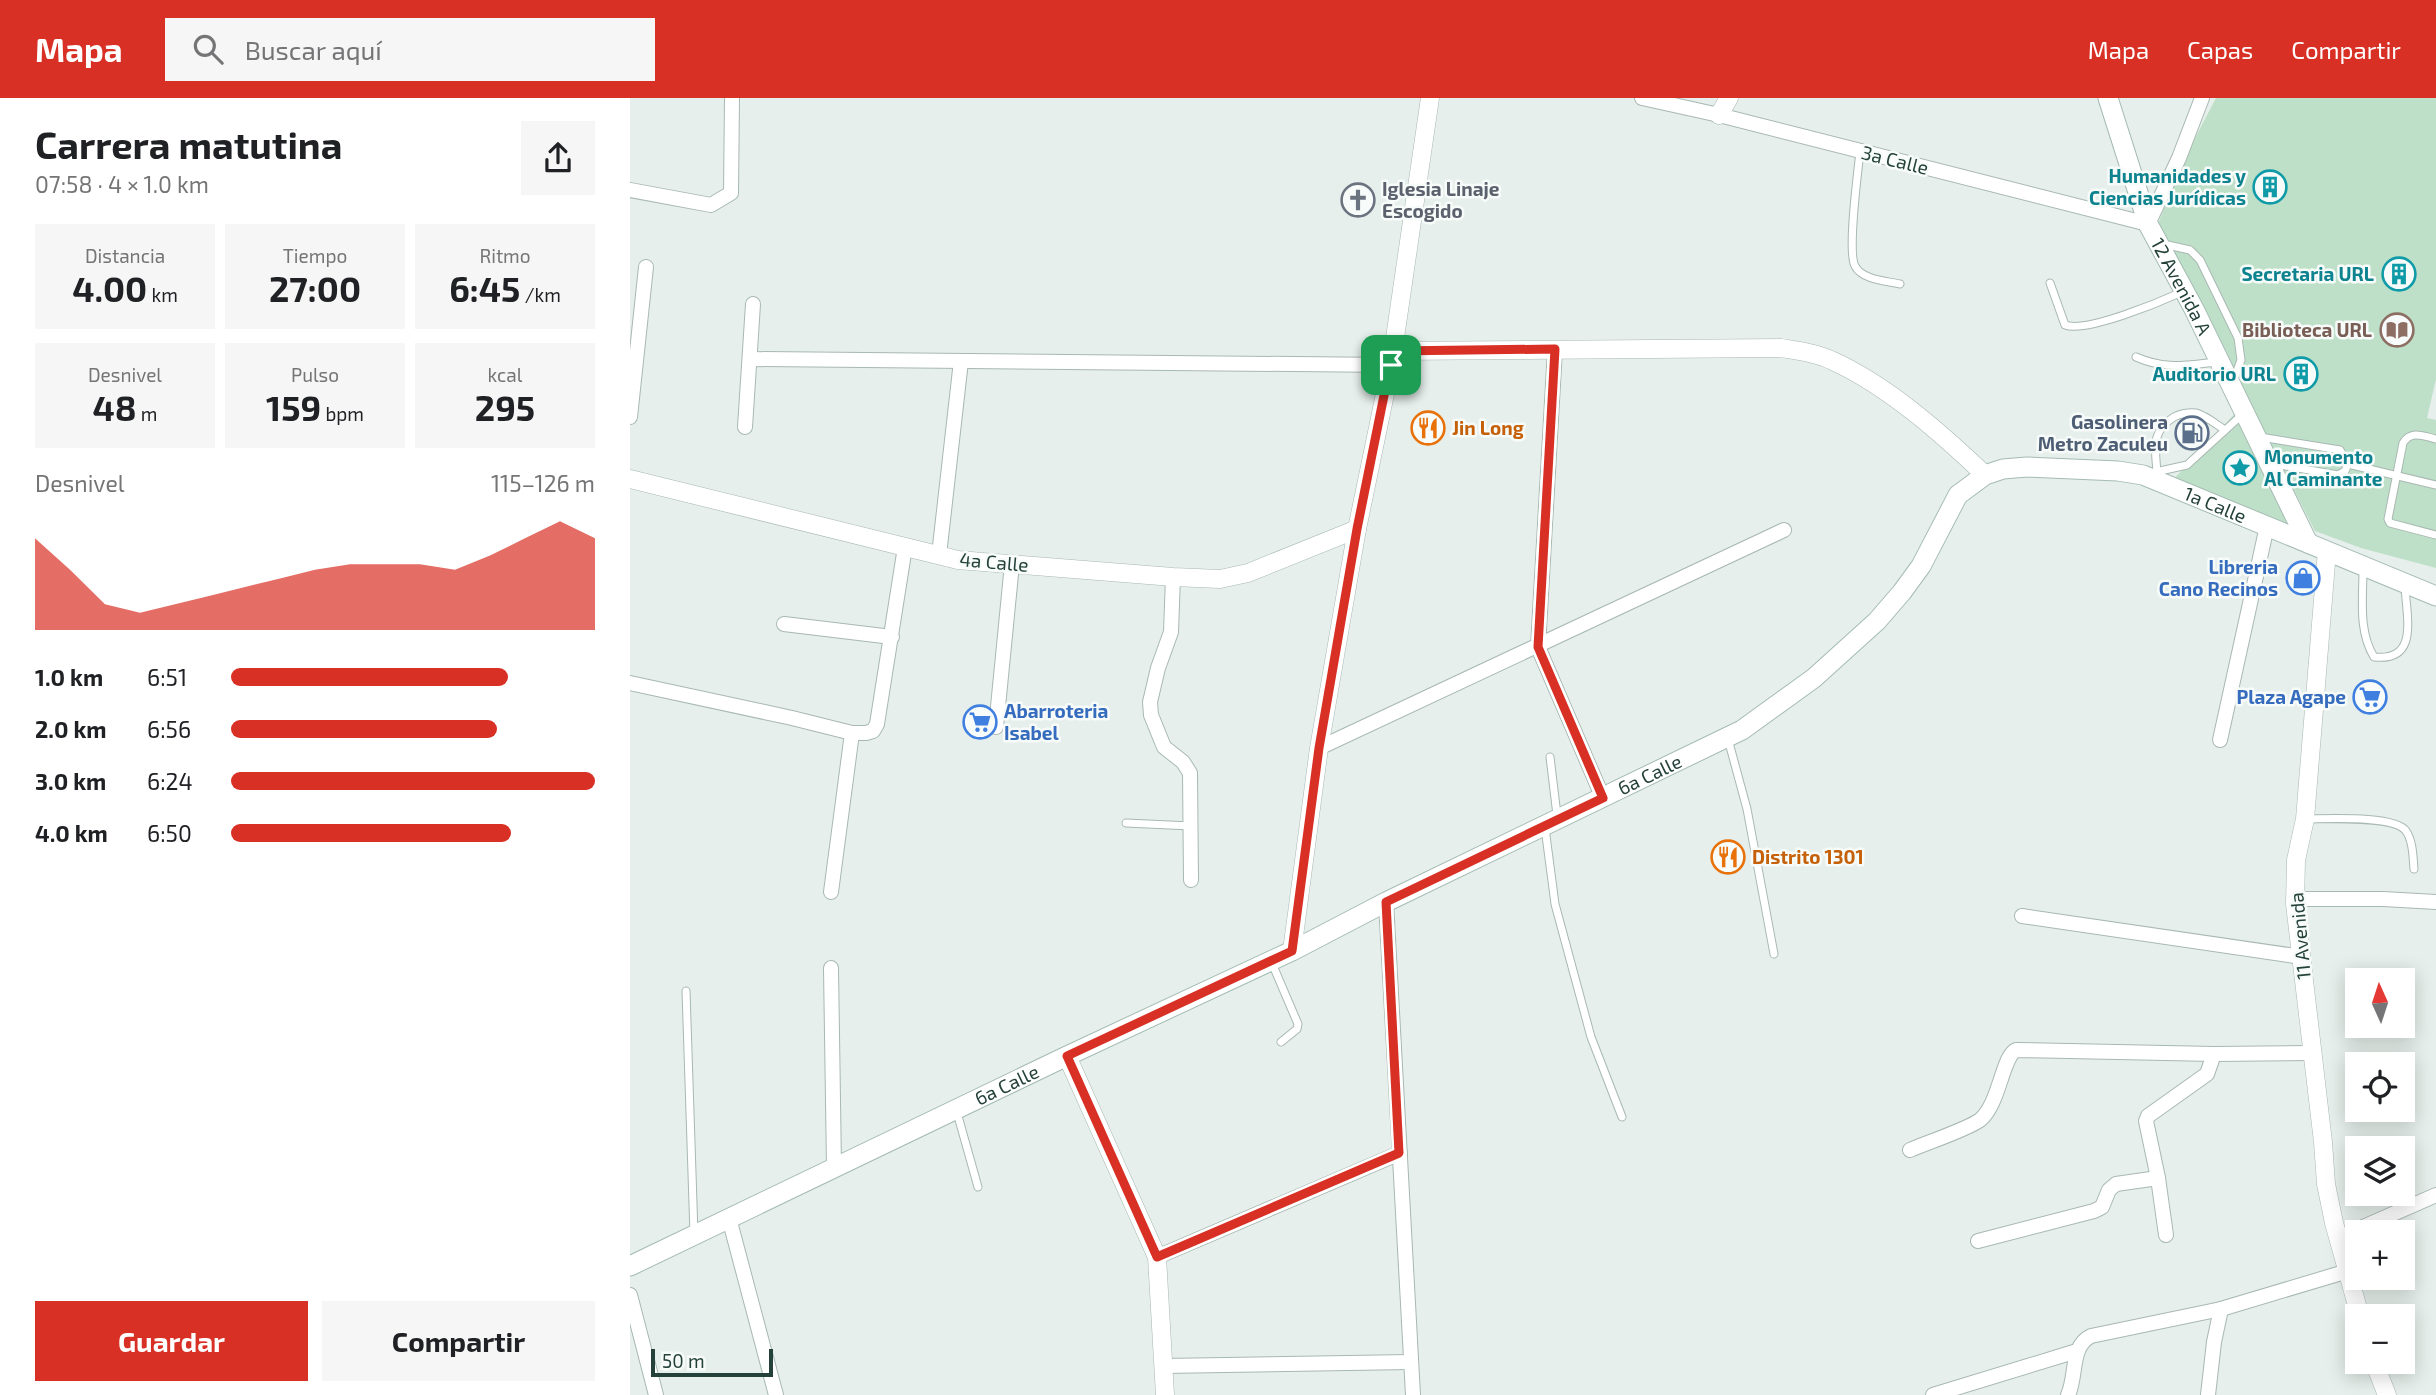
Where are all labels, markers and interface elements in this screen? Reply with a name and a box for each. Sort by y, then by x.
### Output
search box [165,18,655,81]
text: Mapa [35,29,123,69]
icon: search [189,30,227,68]
text: Buscar aquí [245,34,382,65]
text: Mapa [2088,35,2149,64]
text: Capas [2187,35,2253,64]
text: Compartir [2291,35,2401,64]
text: Carrera matutina [35,121,342,167]
button: share [521,121,595,195]
street label: 3a Calle [1859,140,1931,179]
place label: Humanidades y Ciencias Jurídicas [2089,164,2246,209]
building icon: Humanidades y Ciencias Jurídicas [2251,168,2289,206]
text: 07:58 · 4 × 1.0 km [35,170,209,198]
place label: Iglesia Linaje Escogido [1382,177,1500,222]
church icon: Iglesia Linaje Escogido [1339,181,1377,219]
street label: 12 Avenida A [2147,234,2217,339]
text: Distancia [85,244,165,267]
text: Tiempo [283,244,347,267]
text: Ritmo [479,244,531,267]
building icon: Secretaria URL [2380,255,2418,293]
place label: Secretaria URL [2241,262,2374,285]
text: 4.00 [72,267,147,309]
text: 27:00 [269,267,361,309]
text: 6:45 [449,267,520,309]
text: km [147,283,178,306]
text: /km [520,283,561,306]
library icon: Biblioteca URL [2378,311,2416,349]
place label: Biblioteca URL [2242,318,2372,341]
pin [1361,335,1421,395]
icon: arrive [1372,346,1410,384]
building icon: Auditorio URL [2282,355,2320,393]
place label: Auditorio URL [2153,362,2276,385]
text: Desnivel [88,363,162,386]
text: Pulso [291,363,339,386]
text: kcal [488,363,522,386]
text: 48 [93,386,137,428]
text: 159 [266,386,321,428]
text: 295 [475,386,535,428]
text: m [137,402,158,425]
text: bpm [321,402,364,425]
restaurant icon: Jin Long [1409,409,1447,447]
place label: Gasolinera Metro Zaculeu [2038,410,2168,455]
fuel station icon: Gasolinera Metro Zaculeu [2173,414,2211,452]
place label: Jin Long [1452,416,1524,439]
place label: Monumento Al Caminante [2264,445,2383,490]
place icon: Monumento Al Caminante [2221,449,2259,487]
text: Desnivel [35,469,125,497]
text: 115–126 m [491,469,595,497]
street label: 1a Calle [2181,481,2250,527]
street label: 4a Calle [959,547,1029,576]
place label: Libreria Cano Recinos [2159,555,2278,600]
shop icon: Libreria Cano Recinos [2284,559,2322,597]
text: 1.0 km [35,663,103,691]
text: 6:51 [147,663,187,691]
supermarket icon: Plaza Agape [2351,678,2389,716]
place label: Plaza Agape [2236,685,2346,708]
place label: Abarroteria Isabel [1004,699,1108,744]
supermarket icon: Abarroteria Isabel [961,703,999,741]
text: 2.0 km [35,715,107,743]
text: 6:56 [147,715,191,743]
street label: 6a Calle [1614,749,1685,799]
text: 3.0 km [35,767,106,795]
text: 6:24 [147,767,193,795]
text: 4.0 km [35,819,108,847]
text: 6:50 [147,819,192,847]
restaurant icon: Distrito 1301 [1709,838,1747,876]
place label: Distrito 1301 [1752,845,1864,868]
street label: 11 Avenida [2284,891,2315,981]
north arrow [2345,968,2415,1038]
map controls [2345,968,2415,1374]
button: locate [2345,1052,2415,1122]
street label: 6a Calle [971,1059,1042,1110]
button: layers [2345,1136,2415,1206]
button: + [2345,1220,2415,1290]
button: Guardar [35,1301,308,1381]
button: Compartir [322,1301,595,1381]
button: − [2345,1304,2415,1374]
scale bar [651,1346,774,1378]
text: 50 m [662,1349,705,1372]

